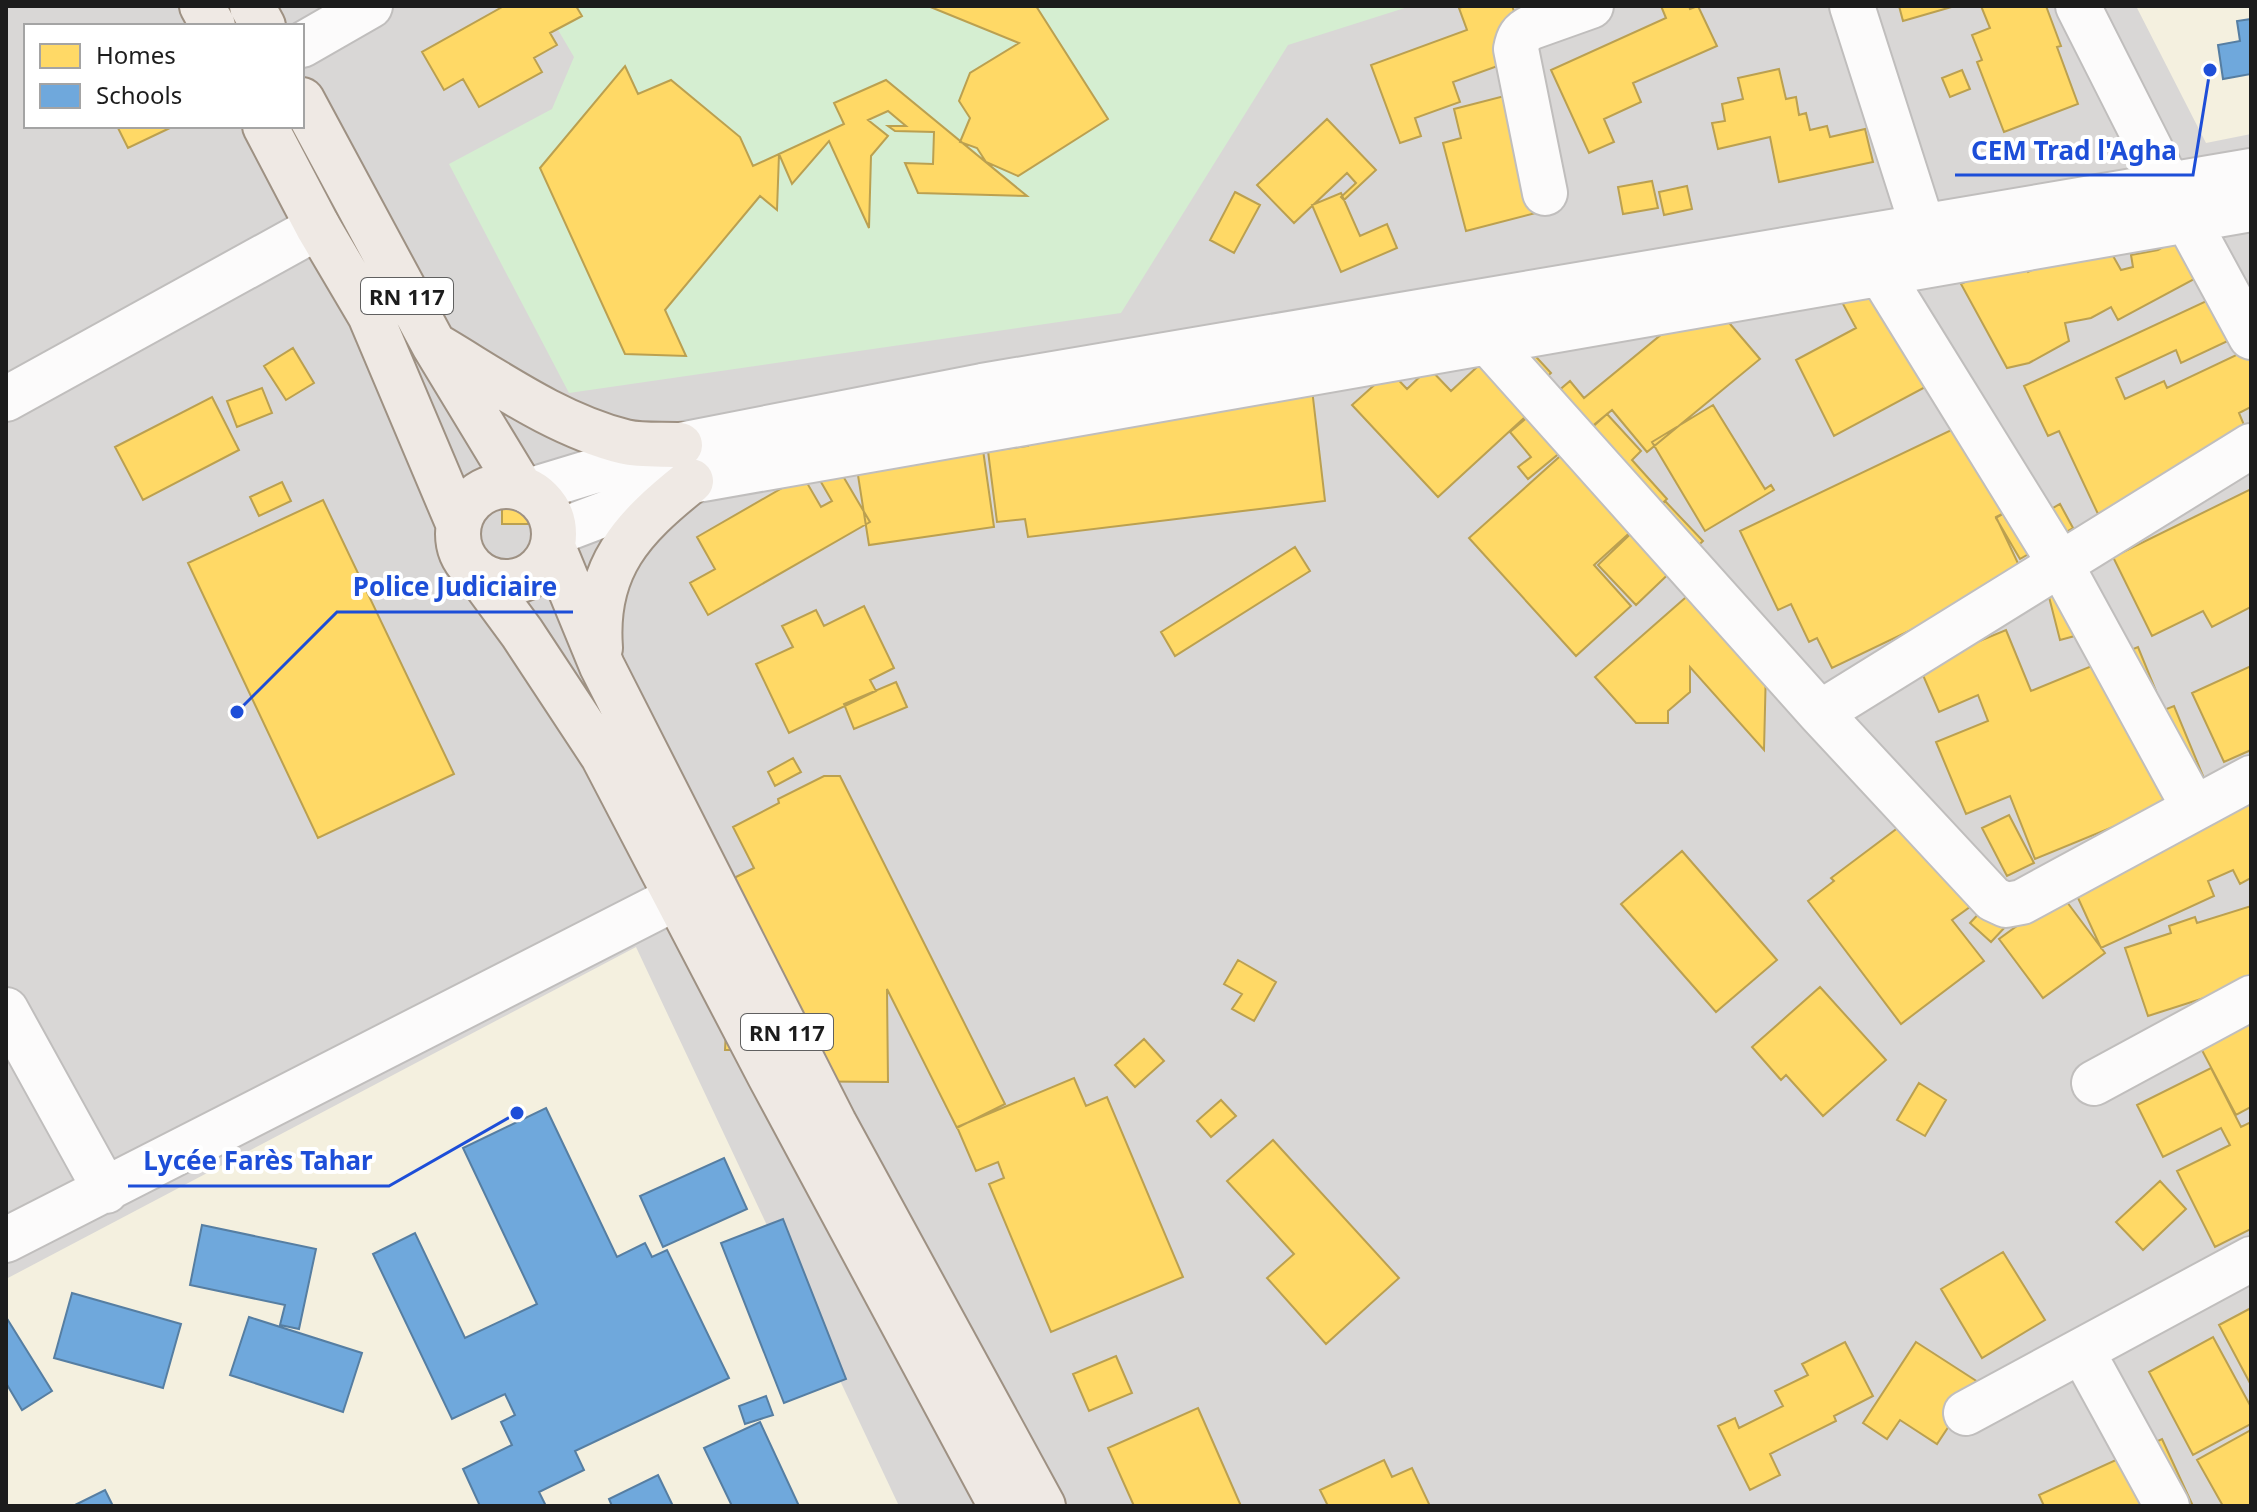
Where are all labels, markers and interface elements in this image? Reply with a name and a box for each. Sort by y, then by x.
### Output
legend [24,24,304,128]
text: Homes [96,38,176,71]
text: Schools [96,78,182,111]
callout: CEM Trad l'Agha [1955,125,2193,175]
text: CEM Trad l'Agha [1971,132,2177,168]
road number: RN 117 [361,278,453,314]
callout: Police Judiciaire [337,562,573,612]
text: Police Judiciaire [353,568,557,604]
road number: RN 117 [741,1014,833,1050]
callout: Lycée Farès Tahar [128,1136,389,1186]
text: Lycée Farès Tahar [143,1142,373,1178]

